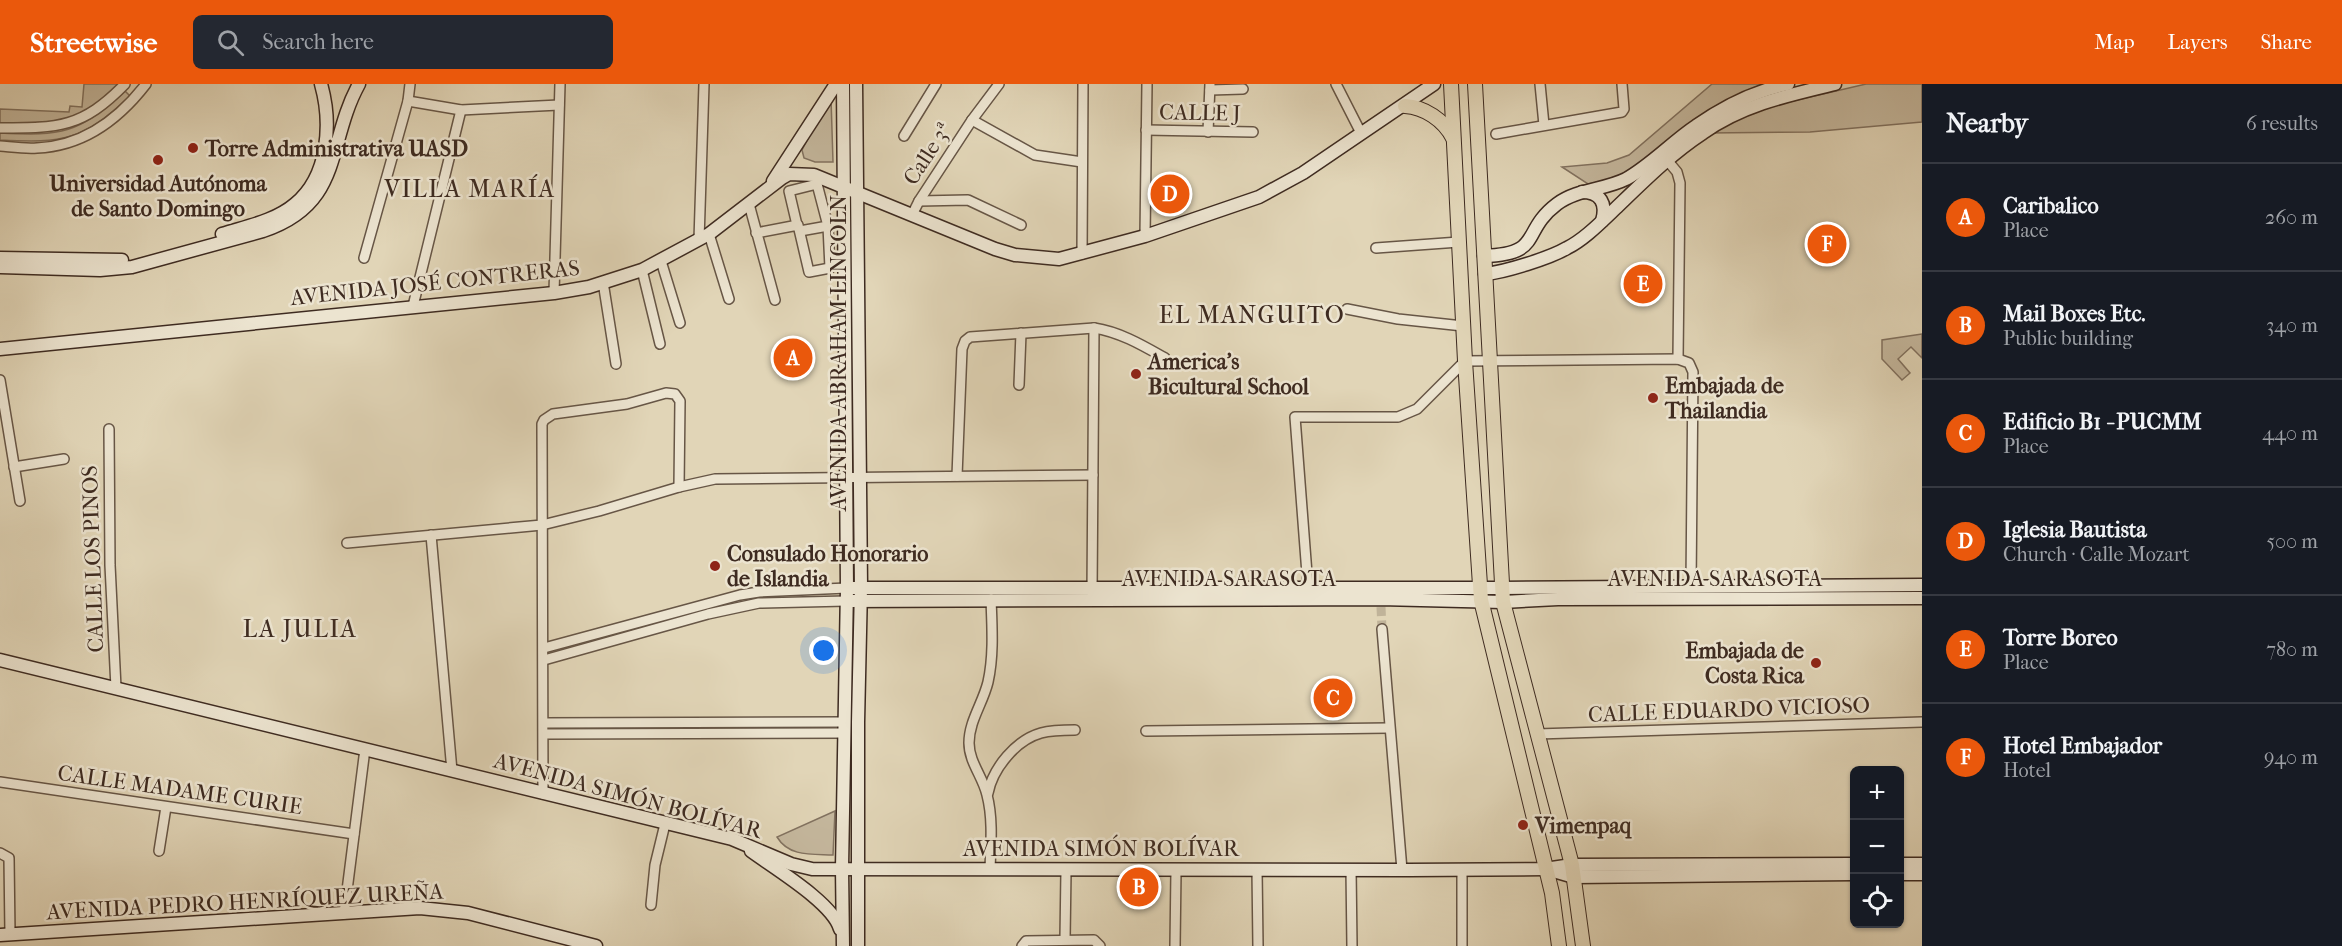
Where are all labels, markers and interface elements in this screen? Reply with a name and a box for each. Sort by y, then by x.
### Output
search box [193,15,613,69]
text: Streetwise [30,26,157,59]
icon: search [214,26,247,59]
text: Search here [262,29,374,55]
text: Map [2094,30,2135,54]
text: Layers [2168,30,2227,54]
text: Share [2260,30,2312,54]
street label: CALLE J [1159,99,1241,127]
text: Nearby [1946,108,2028,139]
text: 6 results [2246,112,2318,135]
street label: Calle 3ª [898,117,958,190]
place label: Torre Administrativa UASD [204,136,468,162]
marker: Torre Administrativa UASD [186,141,200,155]
marker: Universidad Autónoma de Santo Domingo [151,153,165,167]
place label: Universidad Autónoma de Santo Domingo [48,171,268,222]
pin: D [1150,172,1190,216]
district label: VILLA MARÍA [383,174,556,203]
text: Caribalico [2003,193,2099,219]
street label: AVENIDA ABRAHAM LINCOLN [826,194,852,512]
text: A [1959,206,1972,229]
text: 260 m [2265,206,2318,229]
text: Place [2003,219,2049,242]
pin: F [1808,222,1846,266]
street label: AVENIDA JOSÉ CONTRERAS [288,254,581,311]
pin: E [1624,262,1662,306]
district label: EL MANGUITO [1159,301,1345,329]
text: Mail Boxes Etc. [2003,301,2146,327]
text: B [1959,314,1972,337]
text: 340 m [2266,314,2318,337]
text: Public building [2003,327,2133,350]
pin: A [774,336,812,380]
place label: America's Bicultural School [1146,349,1310,400]
marker: America's Bicultural School [1129,367,1143,381]
place label: Embajada de Thailandia [1664,373,1784,424]
marker: Embajada de Thailandia [1646,391,1660,405]
text: Edificio B1 - PUCMM [2003,409,2202,435]
text: C [1959,422,1972,445]
text: 440 m [2262,422,2318,445]
text: Place [2003,435,2049,458]
street label: CALLE LOS PINOS [77,465,109,653]
text: Iglesia Bautista [2003,517,2147,543]
text: D [1958,530,1973,553]
text: 500 m [2266,530,2318,553]
place label: Consulado Honorario de Islandia [727,541,928,592]
text: Church · Calle Mozart [2003,543,2190,566]
marker: Consulado Honorario de Islandia [708,559,722,573]
street label: AVENIDA SARASOTA [1121,566,1337,592]
street label: AVENIDA SARASOTA [1607,566,1823,592]
district label: LA JULIA [243,615,357,643]
text: Torre Boreo [2003,625,2118,651]
your location [809,636,838,665]
place label: Embajada de Costa Rica [1685,638,1805,689]
text: E [1959,638,1972,661]
text: 780 m [2266,638,2318,661]
text: Place [2003,651,2049,674]
marker: Embajada de Costa Rica [1809,656,1823,670]
pin: C [1314,676,1352,720]
street label: CALLE EDUARDO VICIOSO [1588,692,1870,728]
text: Hotel Embajador [2003,733,2162,759]
street label: AVENIDA SIMÓN BOLÍVAR [490,745,766,845]
text: F [1960,746,1971,769]
text: 940 m [2264,746,2318,769]
text: Hotel [2003,759,2051,782]
street label: CALLE MADAME CURIE [56,760,304,820]
map controls [1850,766,1904,928]
button: + [1850,766,1904,820]
place label: Vimenpaq [1534,813,1633,839]
marker: Vimenpaq [1516,818,1530,832]
button: − [1850,820,1904,874]
street label: AVENIDA SIMÓN BOLÍVAR [962,834,1240,862]
pin: B [1120,864,1158,910]
button: locate [1850,874,1904,928]
street label: AVENIDA PEDRO HENRÍQUEZ UREÑA [45,878,445,925]

